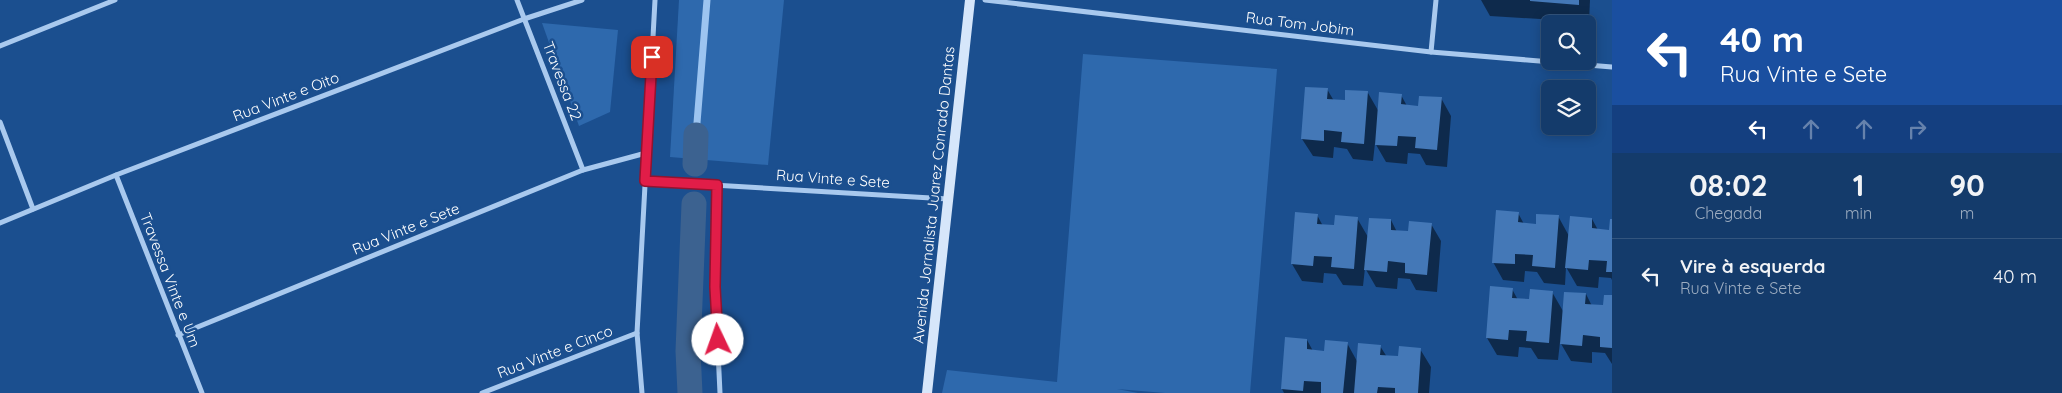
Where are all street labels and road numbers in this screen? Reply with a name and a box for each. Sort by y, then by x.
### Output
street label: Rua Tom Jobim [1245,7,1355,40]
street label: Travessa 22 [539,39,586,123]
street label: Avenida Jornalista Juarez Conrado Dantas [908,45,959,344]
street label: Rua Vinte e Oito [230,68,342,126]
street label: Rua Vinte e Sete [775,165,891,192]
street label: Rua Vinte e Sete [349,198,462,259]
street label: Travessa Vinte e Um [136,210,205,350]
street label: Rua Vinte e Cinco [494,321,615,382]

